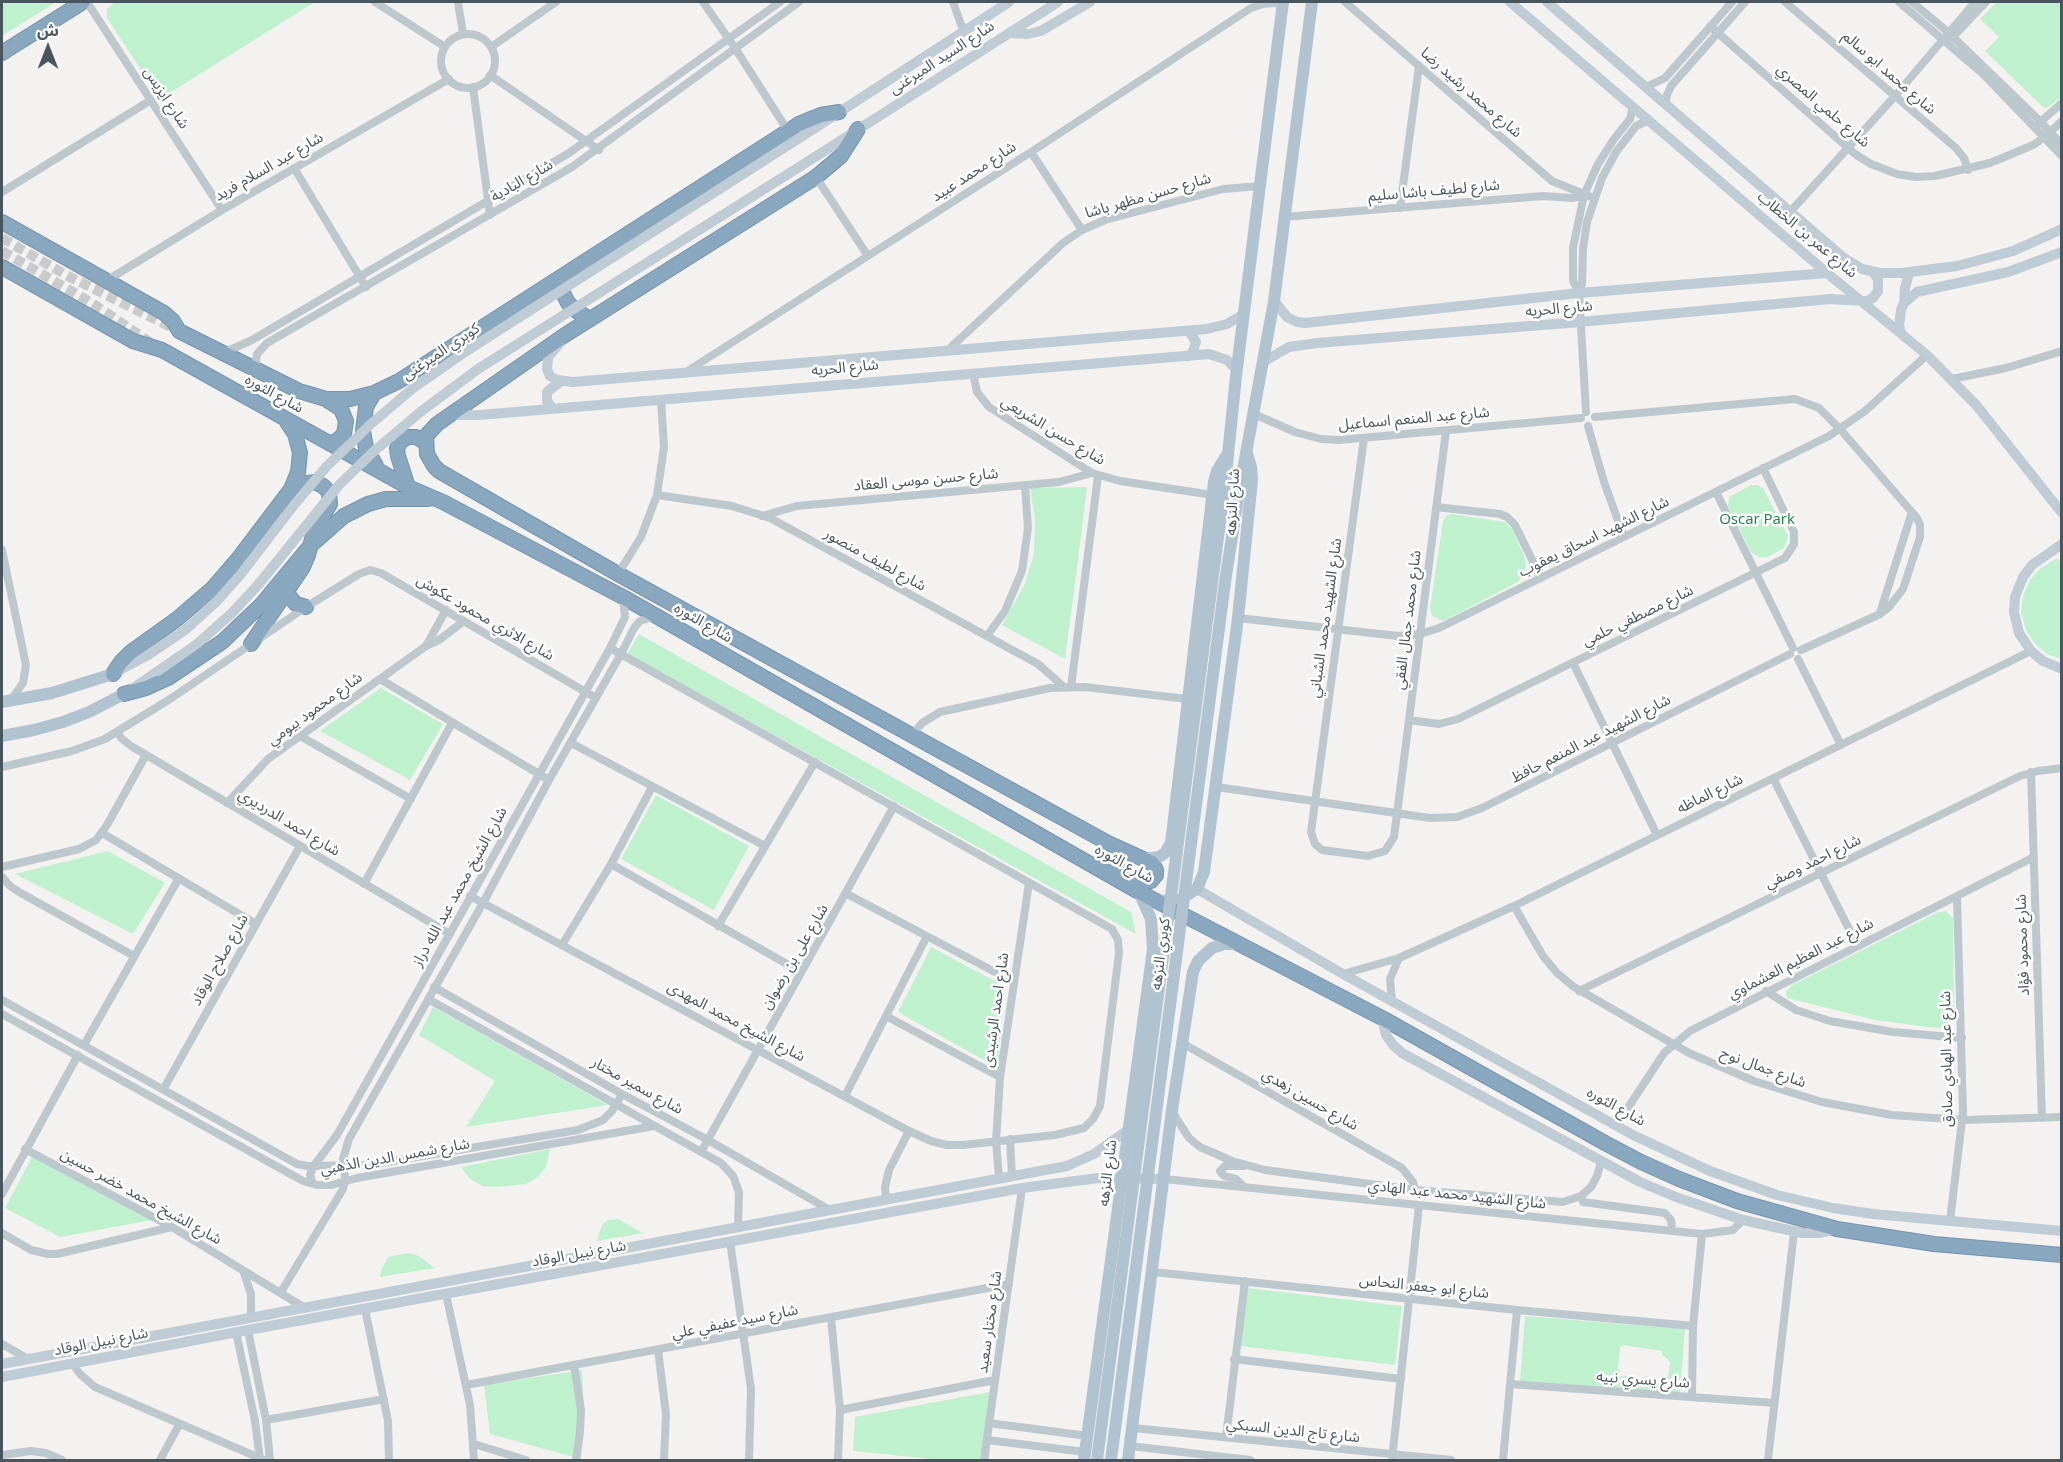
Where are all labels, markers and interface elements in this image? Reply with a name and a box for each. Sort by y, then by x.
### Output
street label: شارع السيد الميرغنى [886,17,998,99]
north arrow [18,18,78,78]
text: ش [37,19,59,41]
street label: شارع محمد ابو سالم [1839,27,1939,119]
street label: شارع محمد رشيد رضا [1417,44,1525,142]
street label: شارع حلمي المصري [1773,61,1873,151]
street label: شارع ايزيس [139,64,193,132]
street label: شارع عبد السلام فريد [211,129,327,205]
street label: شارع محمد عبيد [928,138,1020,206]
street label: شارع البادية [488,156,556,206]
street label: شارع حسن مظهر باشا [1083,169,1213,223]
street label: شارع لطيف باشا سليم [1367,176,1501,206]
street label: شارع عمر بن الخطاب [1753,188,1861,282]
street label: شارع الحريه [1525,297,1593,321]
street label: كوبري الميرغنى [399,319,483,385]
street label: شارع الحريه [811,356,879,380]
street label: شارع الثوره [242,371,306,417]
street label: شارع حسن الشريعي [998,393,1108,469]
street label: شارع عبد المنعم اسماعيل [1338,403,1490,435]
street label: شارع حسن موسى العقاد [853,465,999,495]
street label: شارع النزهه [1222,468,1244,536]
street label: شارع الشهيد اسحاق يعقوب [1516,493,1672,581]
park label: Oscar Park [1719,511,1795,529]
street label: شارع لطيف منصور [821,525,929,595]
street label: شارع الشهيد محمد الشباني [1306,537,1346,699]
street label: شارع محمد جمال الفقي [1390,549,1426,691]
street label: شارع الاثري محمود عكوش [413,571,557,665]
street label: شارع مصطفي حلمي [1580,581,1696,651]
street label: شارع الثوره [671,599,735,647]
street label: شارع محمود بيومي [264,669,366,749]
street label: شارع الشهيد عبد المنعم حافظ [1508,691,1674,787]
street label: شارع الماظه [1674,770,1746,818]
street label: شارع احمد الدرديري [235,786,343,860]
street label: شارع الشيخ محمد عبد الله دراز [409,804,511,970]
street label: شارع احمد وصفي [1762,831,1864,893]
street label: شارع الثوره [1092,841,1156,887]
street label: شارع محمود فؤاد [2012,894,2034,996]
street label: شارع على بن رضوان [758,901,832,1013]
street label: شارع صلاح الوقاد [187,911,253,1009]
street label: شارع عبد العظيم العشماوي [1725,914,1877,1004]
street label: كوبري النزهه [1148,917,1174,991]
street label: شارع احمد الرشيدى [979,951,1013,1069]
street label: شارع الشيخ محمد المهدى [664,978,808,1066]
street label: شارع عبد الهادي صادق [1937,991,1957,1127]
street label: شارع جمال نوح [1718,1044,1808,1092]
street label: شارع سمير مختار [588,1053,686,1119]
street label: شارع حسين زهدي [1259,1065,1361,1135]
street label: شارع الثوره [1584,1084,1648,1130]
street label: شارع شمس الدين الذهبي [319,1135,471,1179]
street label: شارع النزهه [1095,1139,1121,1207]
street label: شارع الشيخ محمد خضر حسين [57,1145,225,1249]
street label: شارع الشهيد محمد عبد الهادي [1367,1177,1547,1213]
street label: شارع نبيل الوقاد [530,1237,628,1271]
street label: شارع مختار سعيد [974,1270,1006,1374]
street label: شارع ابو جعفر النحاس [1358,1271,1490,1303]
street label: شارع سيد عفيفي علي [670,1301,800,1343]
street label: شارع نبيل الوقاد [52,1324,150,1360]
street label: شارع يسري نبيه [1596,1368,1690,1392]
street label: شارع تاج الدين السبكي [1225,1415,1361,1447]

